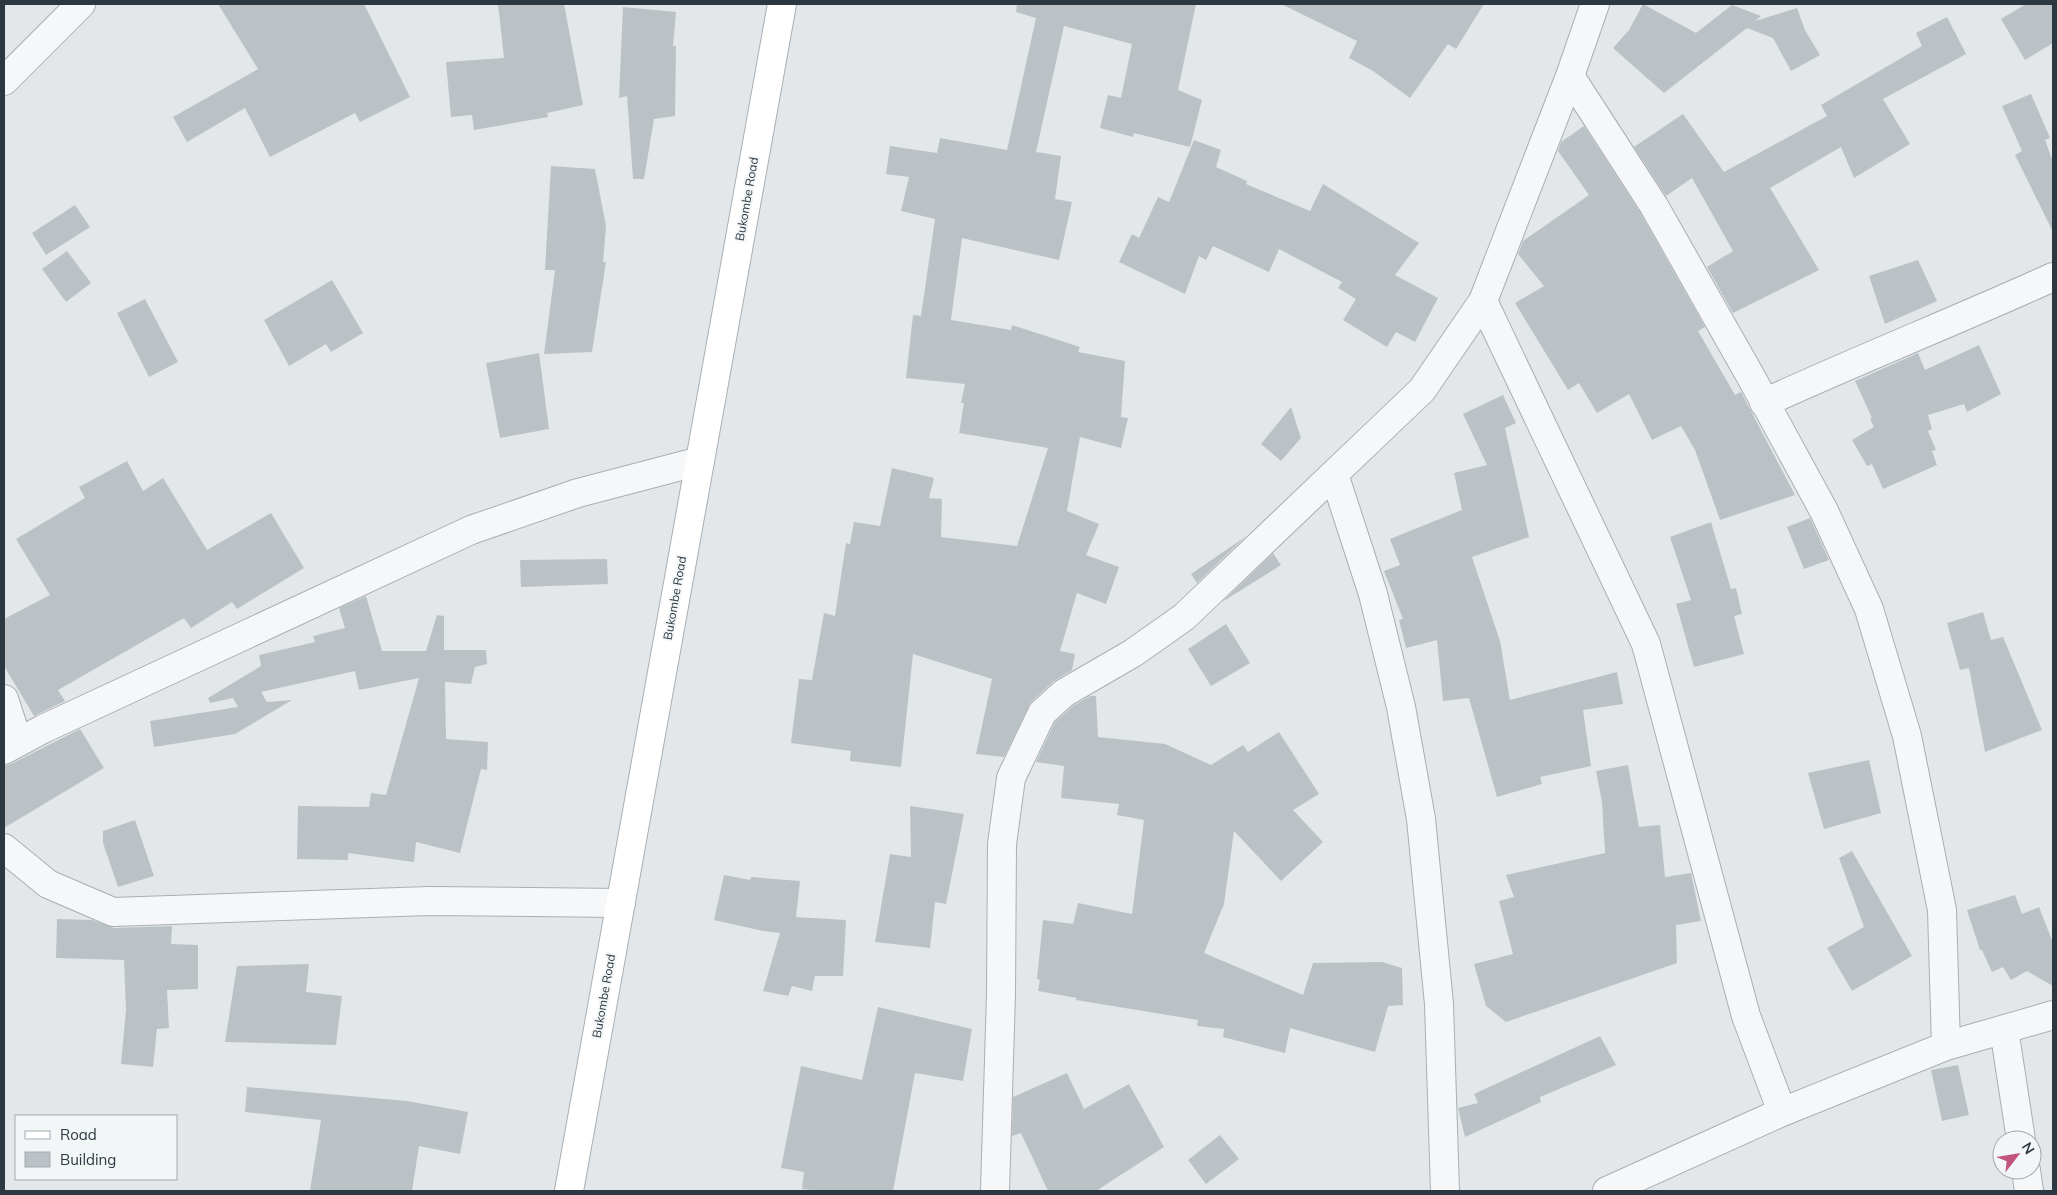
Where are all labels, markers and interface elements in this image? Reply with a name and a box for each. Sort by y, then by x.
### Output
street label: Bukombe Road [732,156,761,242]
street label: Bukombe Road [660,555,689,641]
street label: Bukombe Road [589,953,618,1039]
legend [15,1115,178,1180]
text: Road [60,1125,97,1144]
north arrow [1992,1130,2042,1180]
text: N [2018,1139,2039,1157]
text: Building [60,1150,116,1169]

